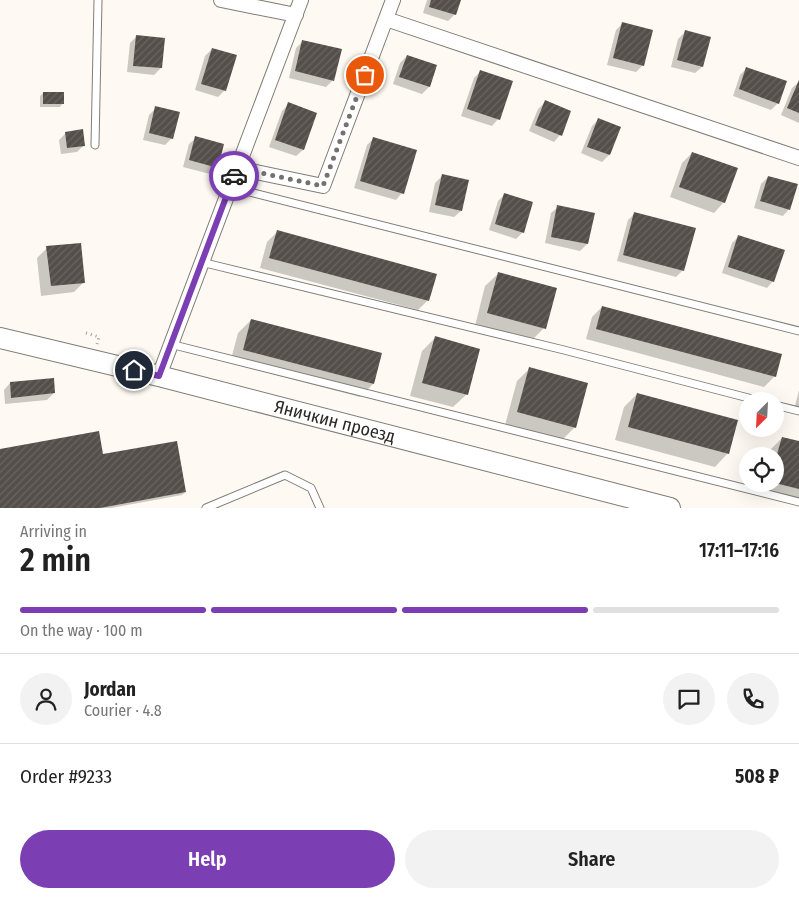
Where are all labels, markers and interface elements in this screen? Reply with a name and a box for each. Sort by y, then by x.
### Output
pin [344,54,386,96]
icon: bag [351,61,379,89]
courier [209,151,259,201]
icon: car [220,162,248,190]
pin [113,349,155,391]
icon: home [120,356,148,384]
north arrow [739,392,784,438]
map controls [739,392,784,492]
street label: Яничкин проезд [272,395,398,448]
button: locate [739,447,784,492]
text: Arriving in [20,522,87,541]
text: 17:11–17:16 [699,539,779,562]
text: 2 min [20,541,91,579]
text: On the way · 100 m [20,621,142,640]
button: person [20,673,72,725]
button: chat [663,673,715,725]
button: phone [727,673,779,725]
text: Jordan [84,678,136,701]
text: Courier · 4.8 [84,701,162,720]
text: Order #9233 [20,765,112,788]
text: 508 ₽ [735,765,779,788]
button: Help [20,830,395,888]
button: Share [405,830,779,888]

